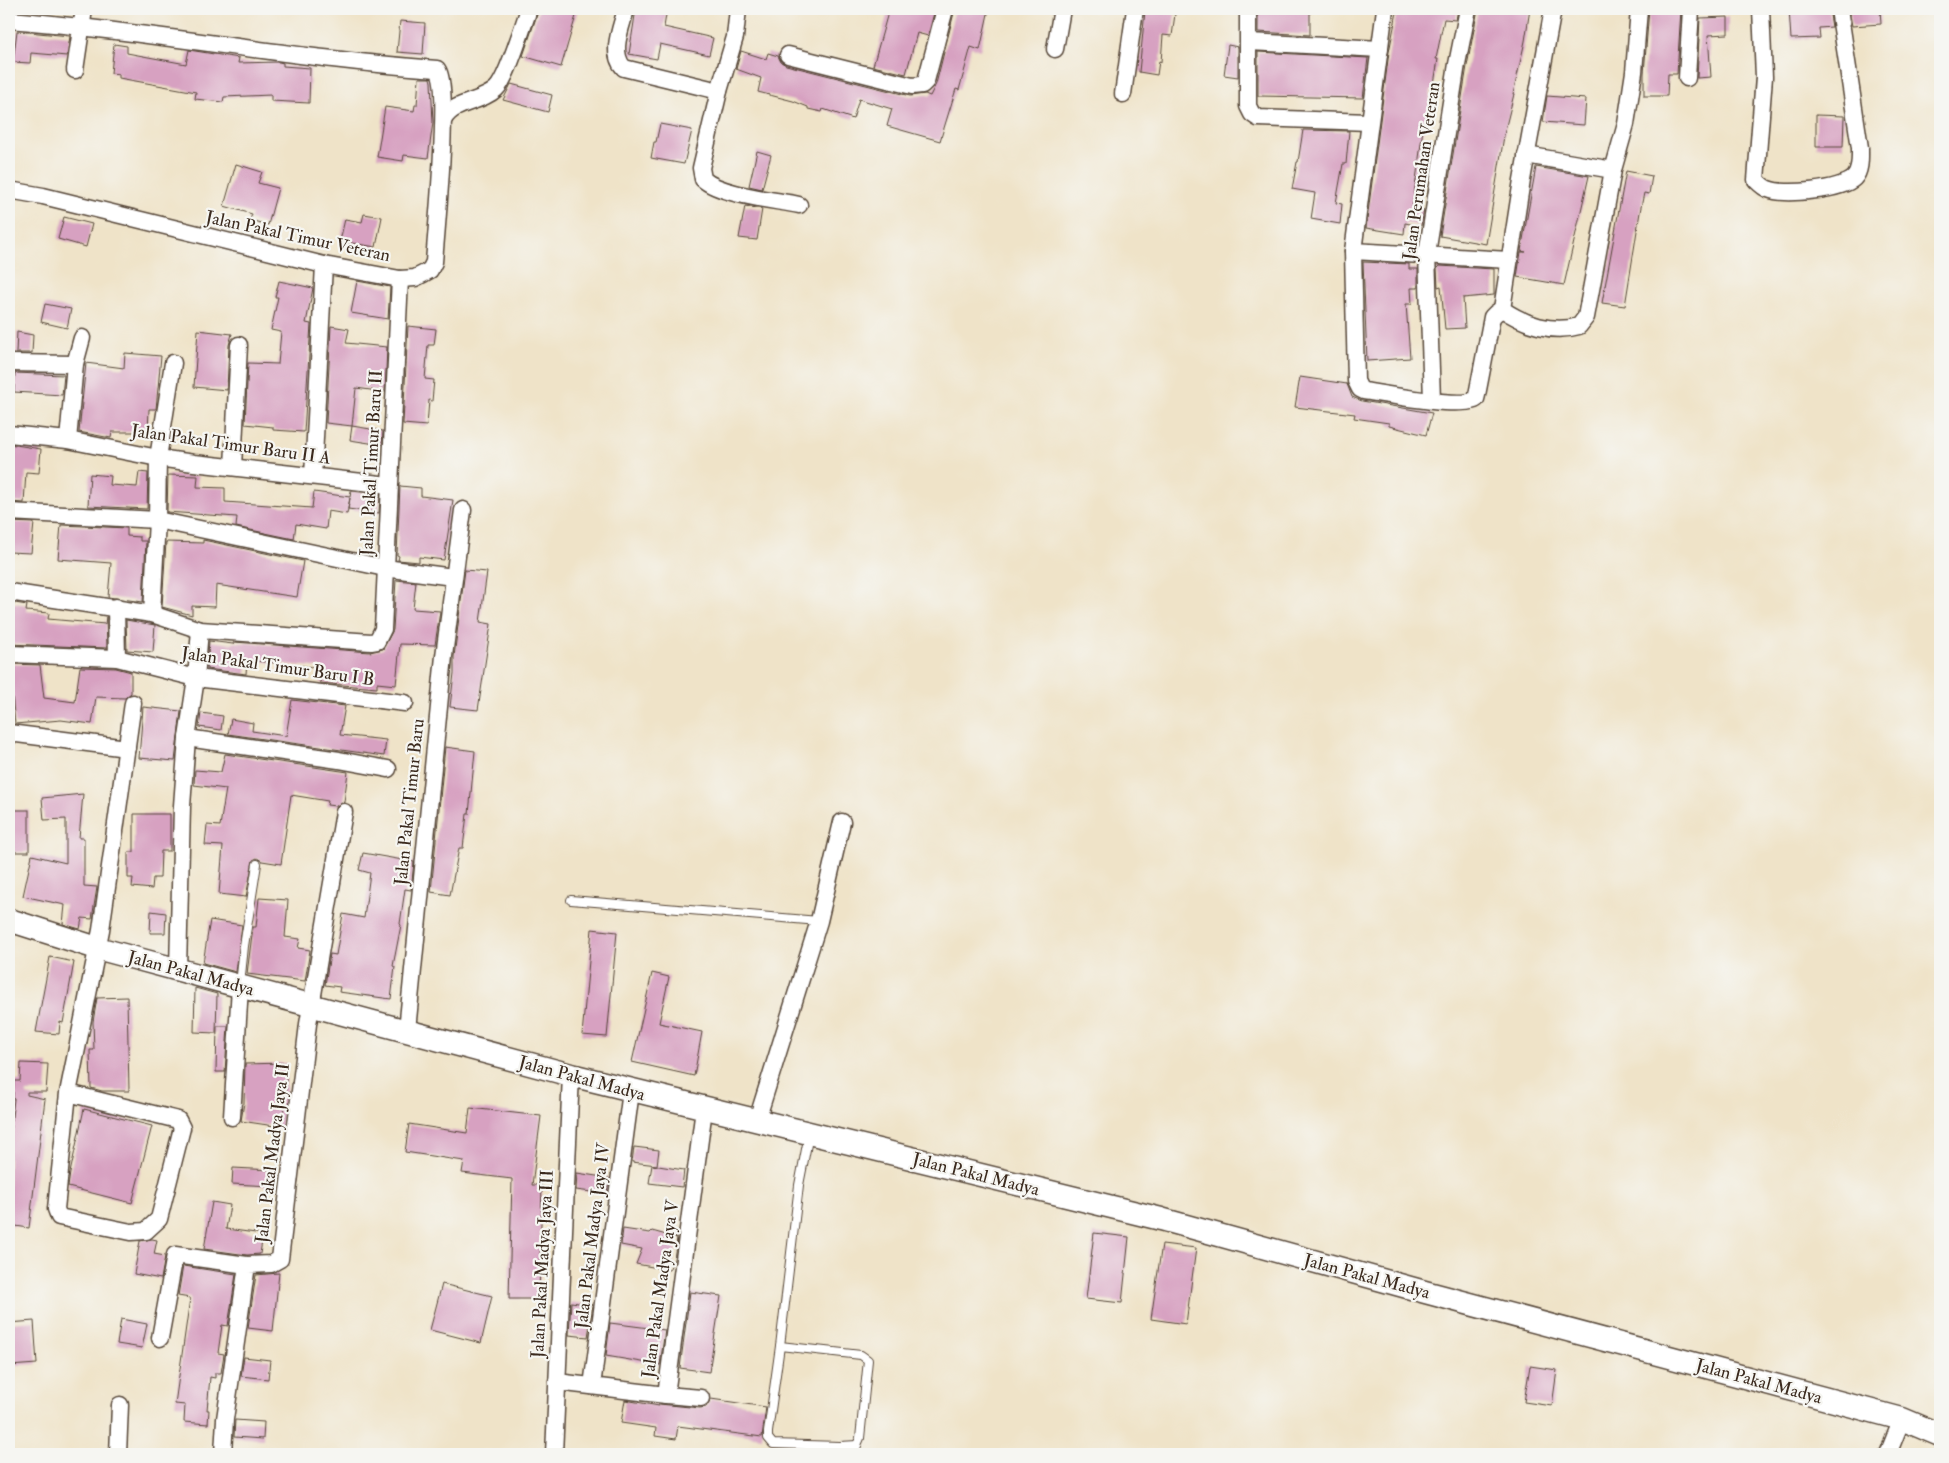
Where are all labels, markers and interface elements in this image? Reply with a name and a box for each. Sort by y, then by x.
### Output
street label: Jalan Perumahan Veteran [1397,80,1445,263]
street label: Jalan Pakal Timur Veteran [202,205,392,267]
street label: Jalan Pakal Timur Baru II [355,369,388,558]
street label: Jalan Pakal Timur Baru II A [129,419,333,470]
street label: Jalan Pakal Timur Baru I B [179,641,376,691]
street label: Jalan Pakal Timur Baru [389,717,430,888]
street label: Jalan Pakal Madya [124,945,257,1002]
street label: Jalan Pakal Madya [515,1050,648,1107]
street label: Jalan Pakal Madya Jaya II [250,1062,295,1246]
street label: Jalan Pakal Madya Jaya IV [570,1141,615,1331]
street label: Jalan Pakal Madya [909,1147,1042,1202]
street label: Jalan Pakal Madya Jaya III [526,1169,559,1360]
street label: Jalan Pakal Madya Jaya V [636,1197,685,1381]
street label: Jalan Pakal Madya [1300,1248,1433,1305]
street label: Jalan Pakal Madya [1692,1353,1825,1410]

